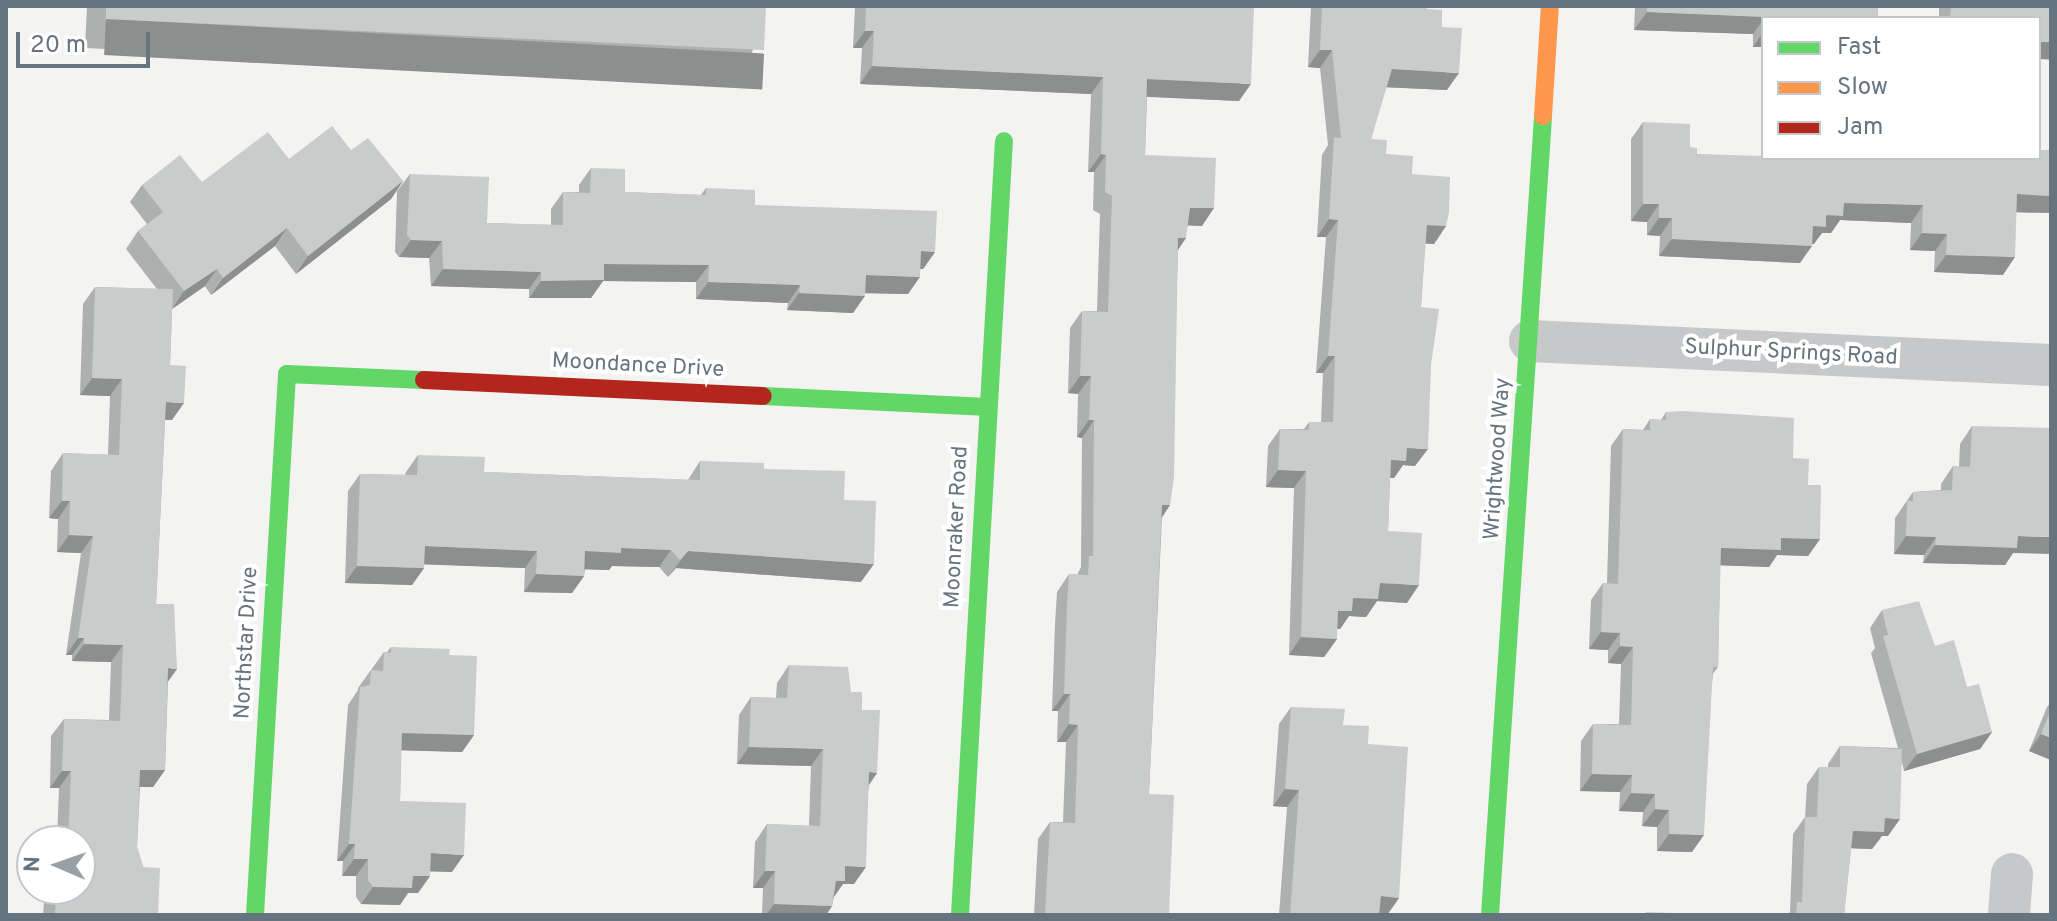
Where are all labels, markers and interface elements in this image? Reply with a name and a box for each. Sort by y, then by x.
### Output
scale bar [20,16,154,66]
legend [1761,16,2041,160]
text: 20 m [30,31,86,61]
text: Fast [1837,33,1881,63]
text: Slow [1837,73,1888,103]
text: Jam [1837,113,1883,143]
street label: Sulphur Springs Road [1684,334,1898,372]
street label: Moondance Drive [551,348,725,384]
street label: Wrightwood Way [1479,377,1517,541]
street label: Moonraker Road [940,445,974,609]
street label: Northstar Drive [230,566,264,720]
north arrow [16,825,96,905]
text: N [20,856,47,873]

